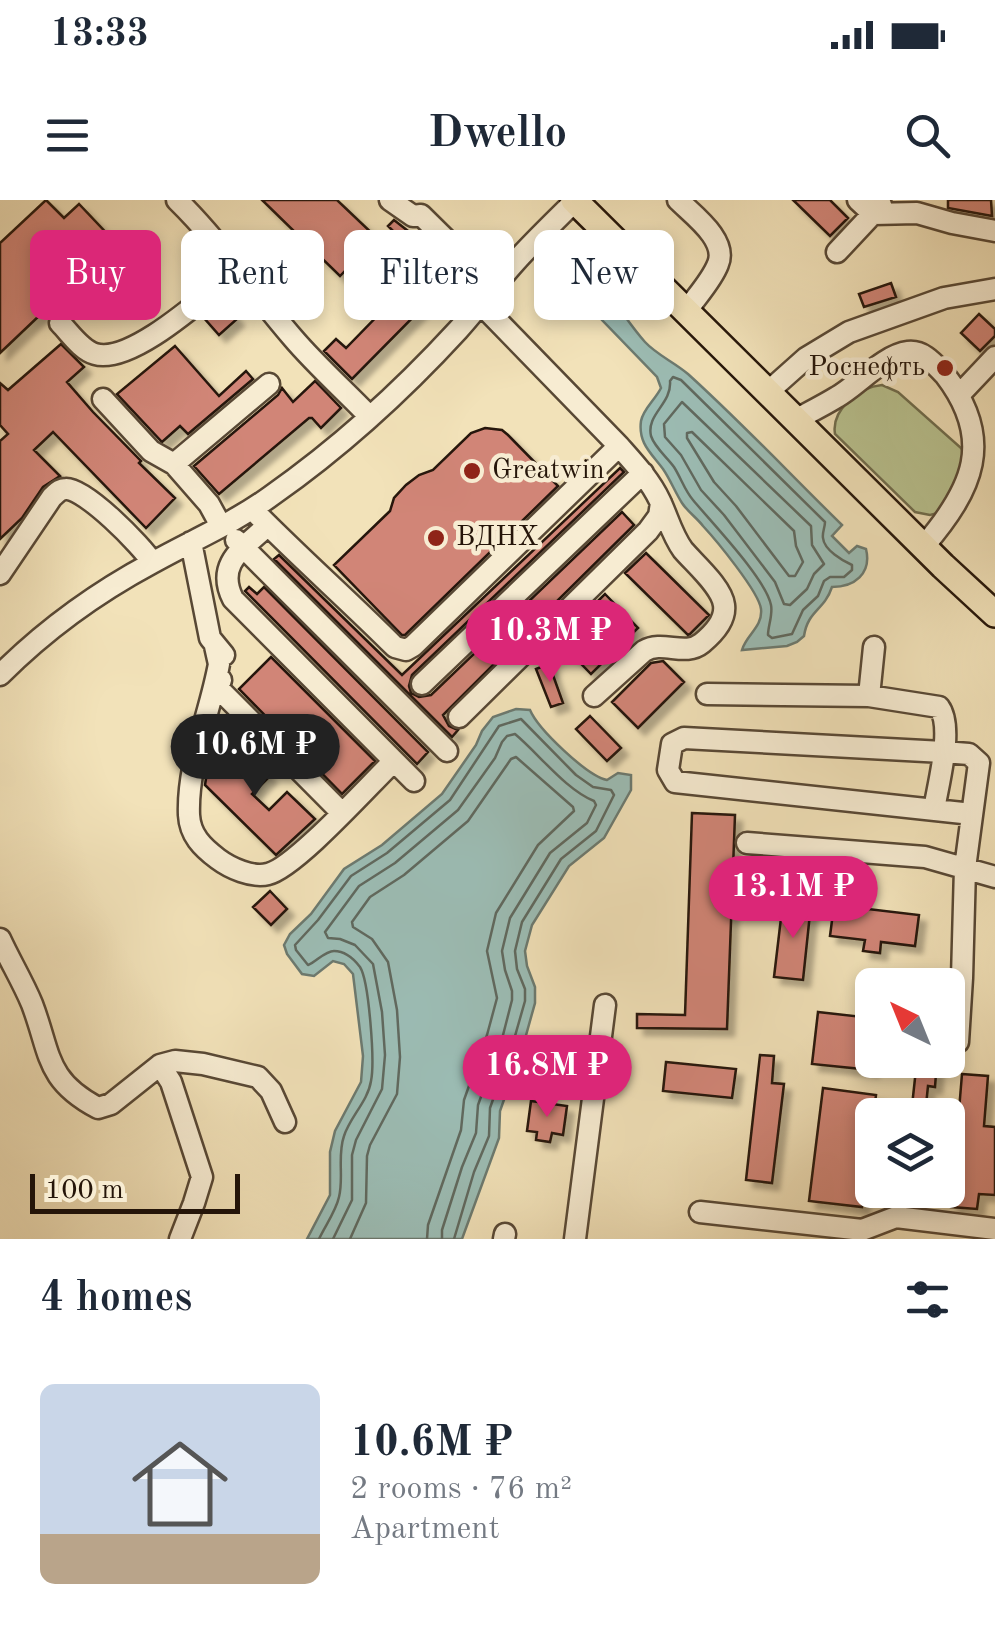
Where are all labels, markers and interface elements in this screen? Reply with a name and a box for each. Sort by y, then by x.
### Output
text: 13:33 [50,16,149,54]
icon: menu [40,108,95,163]
icon: search [900,108,955,163]
text: Dwello [428,112,567,157]
chip: Buy [30,230,161,320]
chip: Rent [181,230,324,320]
chip: Filters [344,230,514,320]
chip: New [534,230,674,320]
place label: Роснефть [808,354,925,382]
marker: Роснефть [934,357,956,379]
place label: Greatwin [492,457,605,485]
marker: Greatwin [461,460,483,482]
place label: ВДНХ [456,524,538,552]
marker: ВДНХ [425,527,447,549]
pin: 10.3M ₽ [458,600,642,685]
text: 10.3M ₽ [488,616,612,648]
pin: 10.6M ₽ [163,714,347,799]
text: 10.6M ₽ [193,730,317,762]
pin: 13.1M ₽ [701,856,885,941]
text: 13.1M ₽ [731,872,855,904]
north arrow [855,968,965,1078]
map controls [855,968,965,1208]
pin: 16.8M ₽ [455,1035,639,1120]
text: 16.8M ₽ [485,1051,609,1083]
button: layers [855,1098,965,1208]
scale bar [30,1169,240,1214]
text: 100 m [45,1177,124,1205]
icon: filters [900,1272,955,1327]
text: 4 homes [40,1278,192,1320]
text: 10.6M ₽ [350,1423,513,1465]
icon: home [120,1424,240,1544]
text: 2 rooms · 76 m² [350,1474,572,1506]
text: Apartment [350,1514,500,1546]

